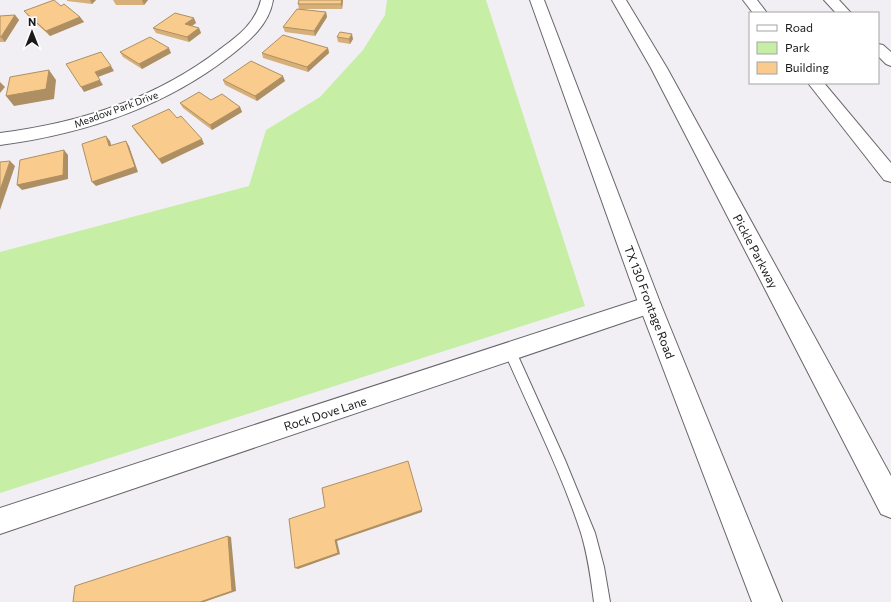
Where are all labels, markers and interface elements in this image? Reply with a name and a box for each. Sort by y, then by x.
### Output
north arrow [12,12,52,52]
legend [749,12,879,84]
text: N [28,15,36,28]
text: Road [785,20,813,34]
text: Park [785,40,811,54]
text: Building [785,60,829,74]
street label: Meadow Park Drive [72,88,160,130]
street label: Pickle Parkway [731,212,781,290]
street label: TX 130 Frontage Road [622,244,678,360]
street label: Rock Dove Lane [282,393,368,433]

